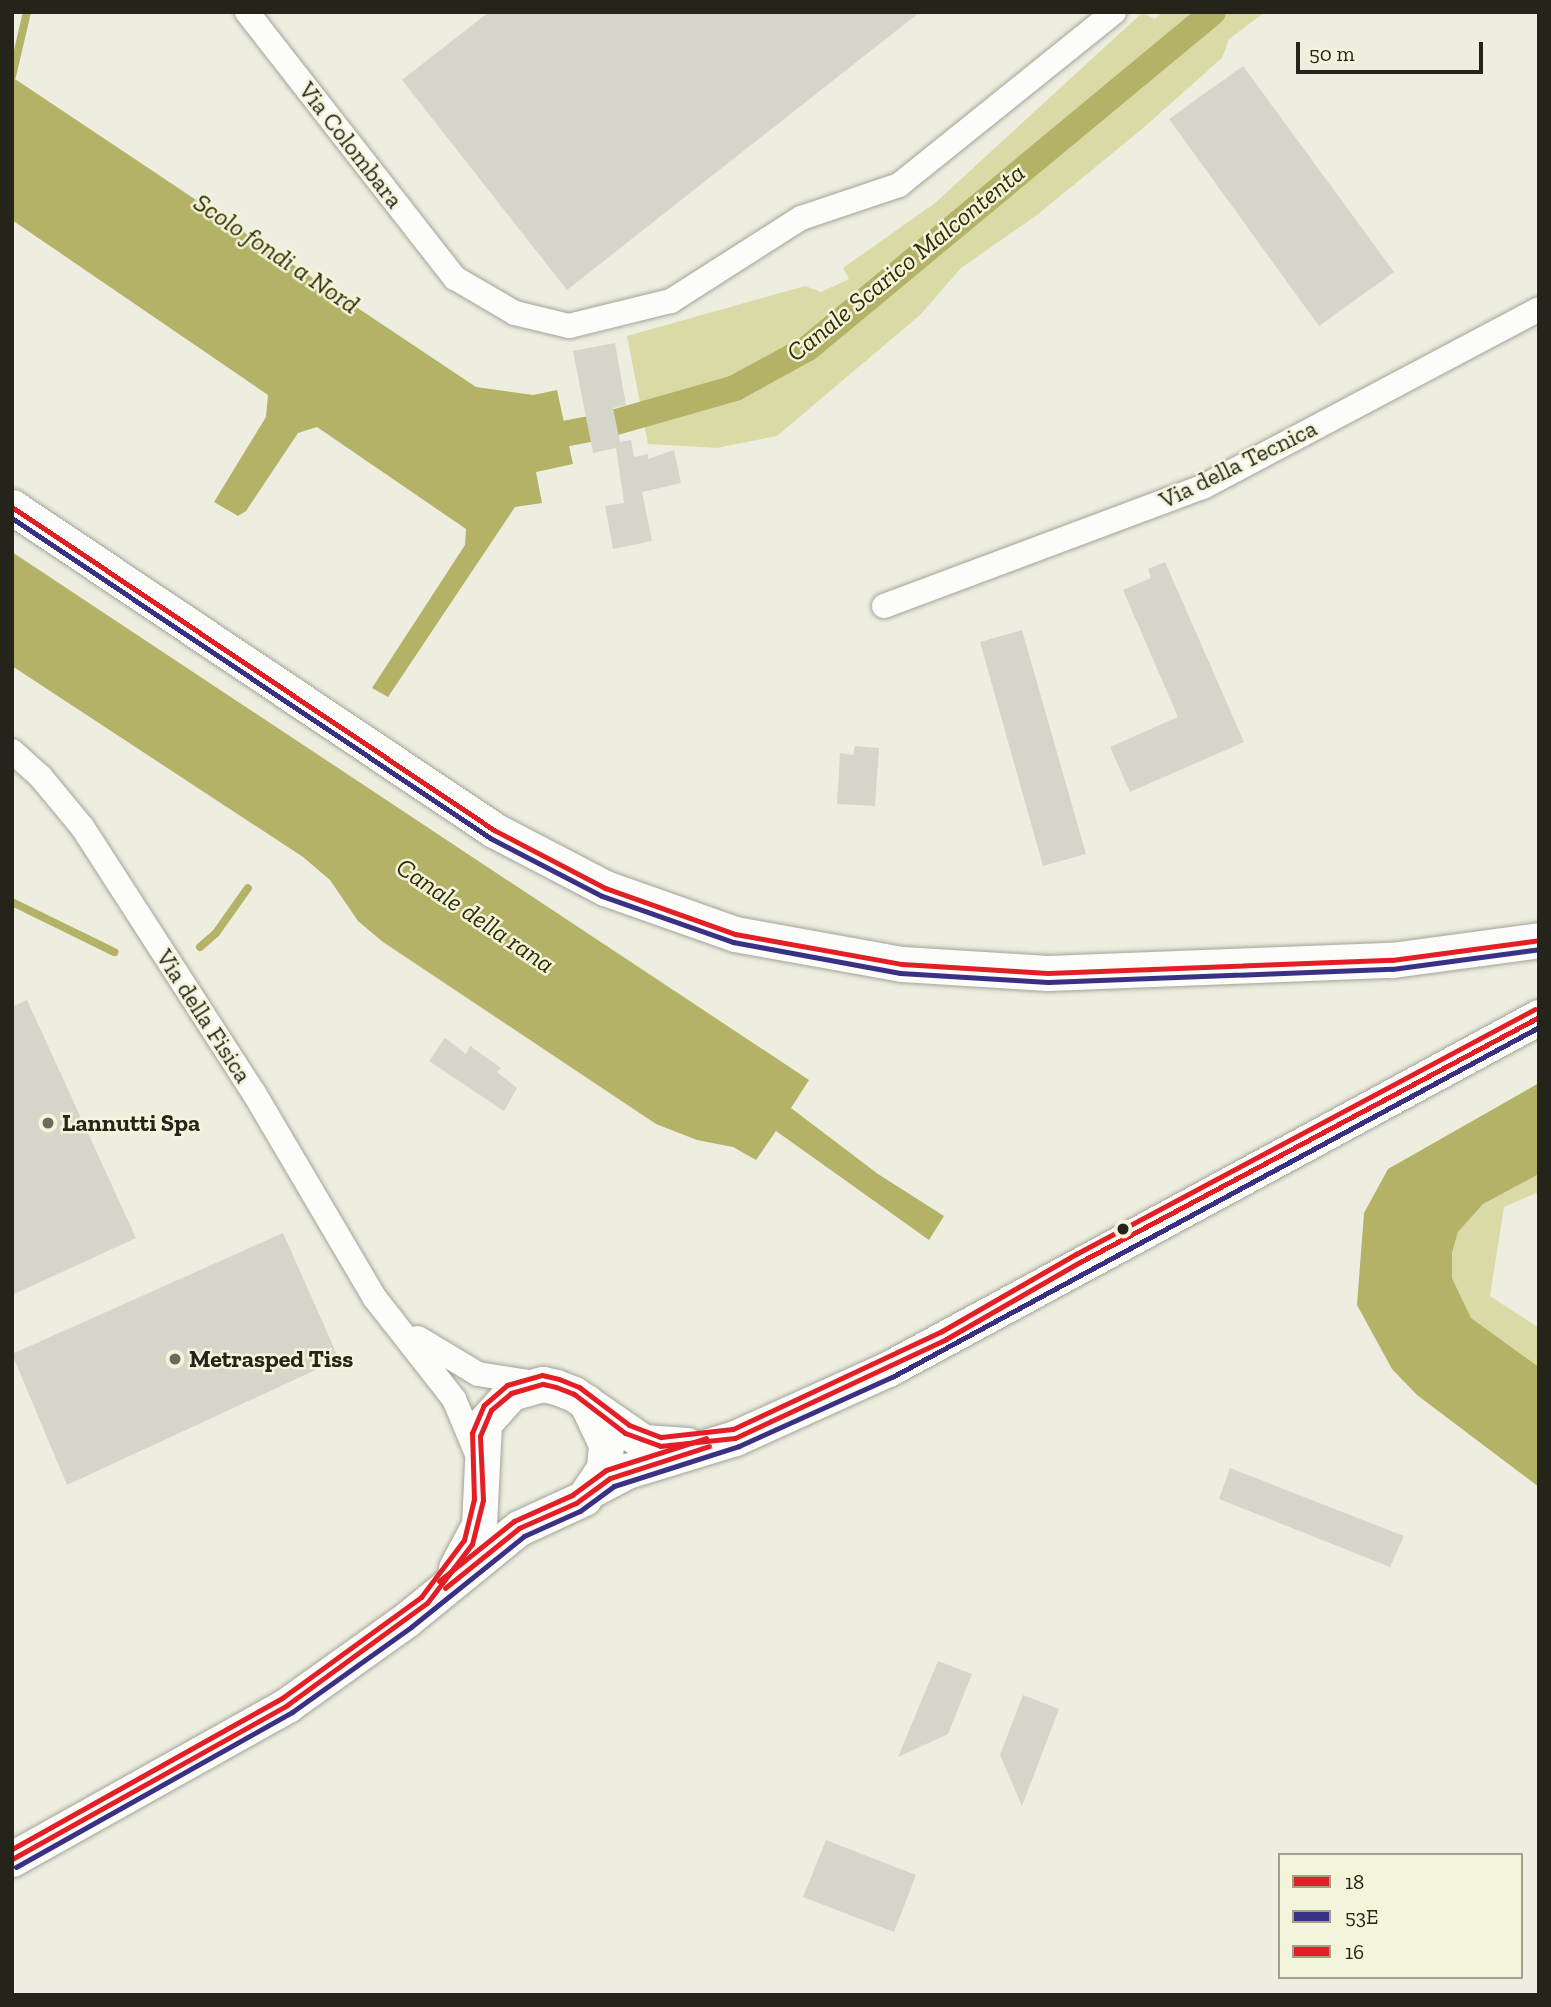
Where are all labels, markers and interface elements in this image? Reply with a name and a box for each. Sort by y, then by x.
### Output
scale bar [1299,28,1486,72]
text: 50 m [1309,41,1355,66]
street label: Via Colombara [293,76,409,214]
water label: Canale Scarico Malcontenta [781,157,1031,369]
water label: Scolo fondi a Nord [187,187,365,321]
street label: Via della Tecnica [1154,413,1322,515]
water label: Canale della rana [390,852,560,980]
street label: Via della Fisica [150,944,258,1088]
place label: Lannutti Spa [62,1109,200,1137]
marker: Lannutti Spa [40,1115,56,1131]
unlabelled marker [1116,1222,1130,1236]
place label: Metrasped Tiss [189,1345,353,1373]
marker: Metrasped Tiss [167,1351,183,1367]
legend [1278,1853,1523,1979]
text: 18 [1345,1869,1364,1894]
text: 53E [1345,1904,1378,1929]
text: 16 [1345,1939,1364,1964]

